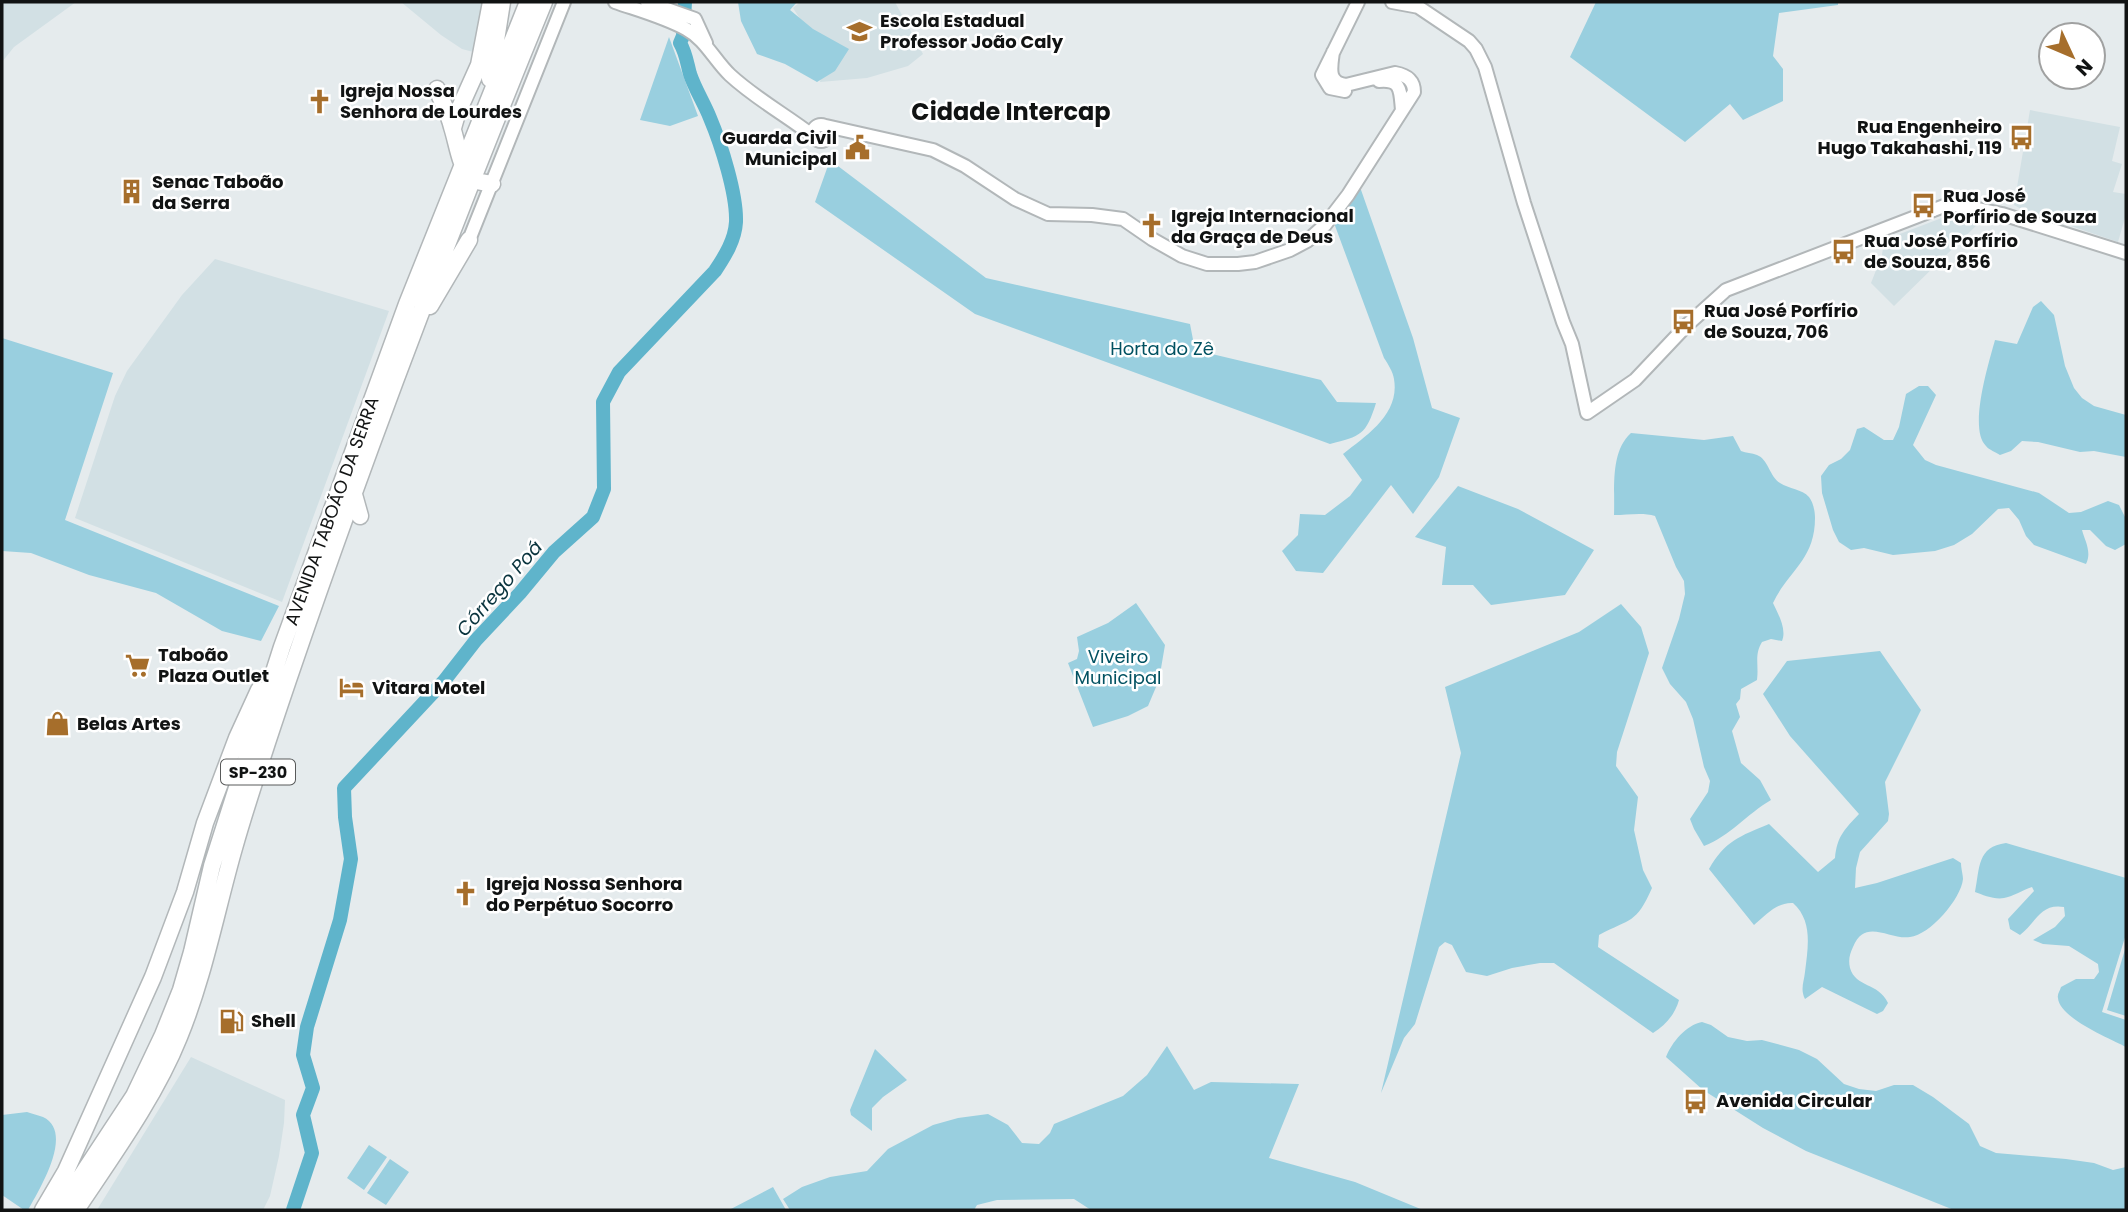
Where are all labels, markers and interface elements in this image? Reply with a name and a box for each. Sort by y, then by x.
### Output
place label: Escola Estadual Professor João Caly [880,8,1064,54]
school or university icon: Escola Estadual Professor João Caly [846,17,874,45]
north arrow [2037,21,2107,91]
text: N [2069,53,2099,82]
place label: Igreja Nossa Senhora de Lourdes [340,78,522,124]
church icon: Igreja Nossa Senhora de Lourdes [306,87,334,115]
district label: Cidade Intercap [911,95,1111,128]
place label: Rua Engenheiro Hugo Takahashi, 119 [1818,114,2002,160]
bus stop icon: Rua Engenheiro Hugo Takahashi, 119 [2008,123,2036,151]
place label: Guarda Civil Municipal [722,125,837,171]
public building icon: Guarda Civil Municipal [843,134,871,162]
place label: Senac Taboão da Serra [152,169,283,215]
building icon: Senac Taboão da Serra [118,178,146,206]
place label: Rua José Porfírio de Souza [1943,183,2097,229]
bus stop icon: Rua José Porfírio de Souza [1909,192,1937,220]
place label: Igreja Internacional da Graça de Deus [1171,203,1354,249]
church icon: Igreja Internacional da Graça de Deus [1137,212,1165,240]
place label: Rua José Porfírio de Souza, 856 [1864,228,2018,274]
bus stop icon: Rua José Porfírio de Souza, 856 [1830,237,1858,265]
place label: Rua José Porfírio de Souza, 706 [1704,298,1858,344]
bus stop icon: Rua José Porfírio de Souza, 706 [1670,307,1698,335]
park label: Horta do Zê [1110,336,1214,361]
street label: AVENIDA TABOÃO DA SERRA [278,393,385,629]
water label: Córrego Poá [450,534,549,642]
place label: Taboão Plaza Outlet [158,642,269,688]
park label: Viveiro Municipal [1074,644,1162,690]
supermarket icon: Taboão Plaza Outlet [124,651,152,679]
hotel icon: Vitara Motel [338,674,366,702]
place label: Vitara Motel [372,675,485,700]
shop icon: Belas Artes [43,710,71,738]
place label: Belas Artes [77,711,181,736]
road number: SP-230 [221,760,295,785]
place label: Igreja Nossa Senhora do Perpétuo Socorro [486,871,683,917]
church icon: Igreja Nossa Senhora do Perpétuo Socorro [452,880,480,908]
fuel station icon: Shell [217,1007,245,1035]
place label: Shell [251,1008,296,1033]
bus stop icon: Avenida Circular [1682,1087,1710,1115]
place label: Avenida Circular [1716,1088,1873,1113]

